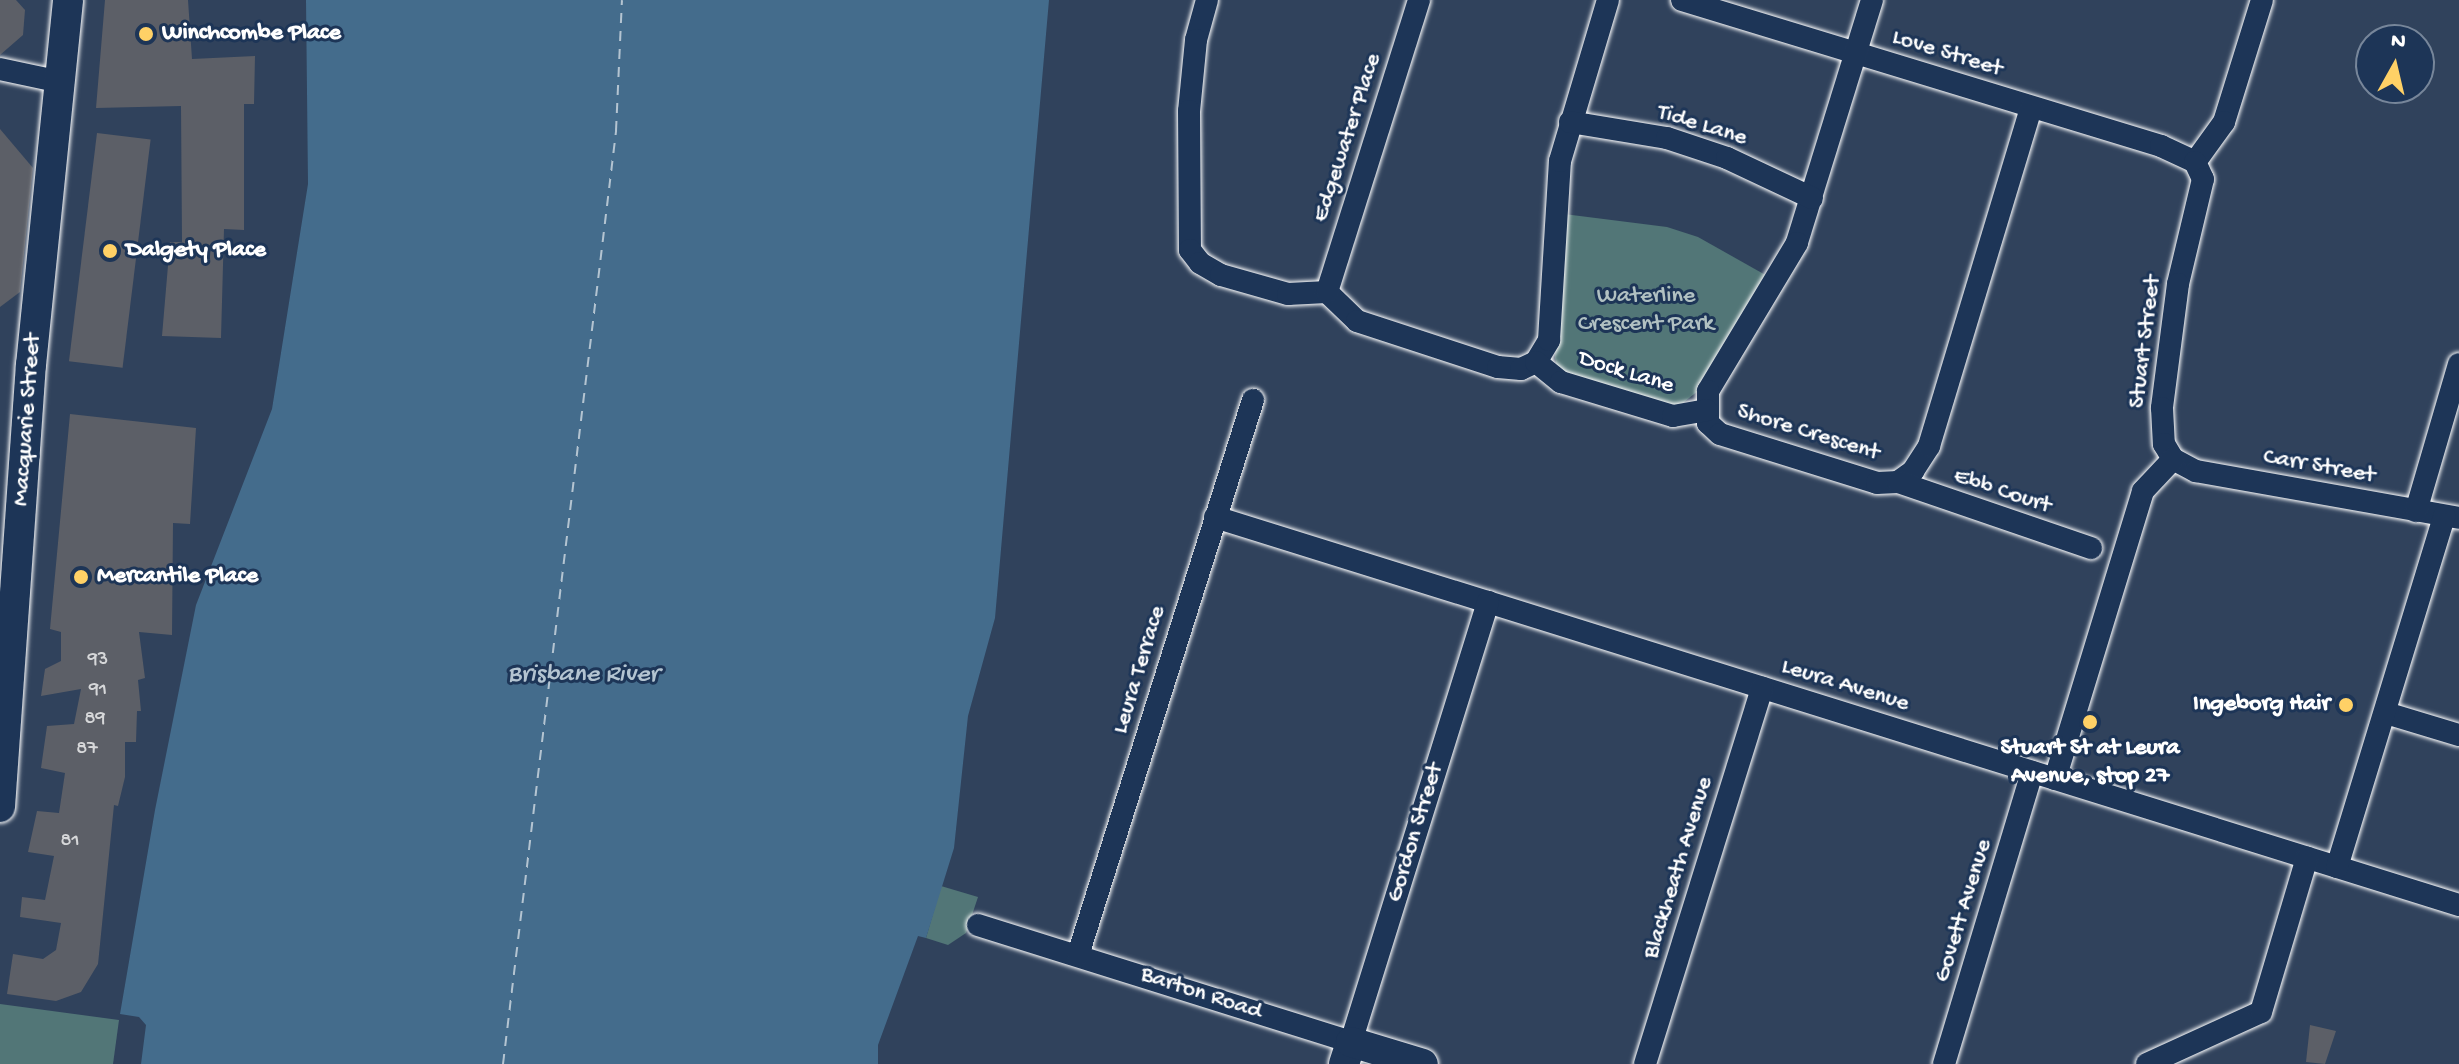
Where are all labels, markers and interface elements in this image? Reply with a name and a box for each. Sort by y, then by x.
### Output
place label: Winchcombe Place [162,20,341,48]
street label: Love Street [1888,24,2006,84]
north arrow [2355,24,2435,104]
marker: Winchcombe Place [137,25,155,43]
text: N [2389,28,2407,56]
street label: Edgewater Place [1307,50,1389,226]
street label: Tide Lane [1654,99,1750,153]
place label: Dalgety Place [126,237,266,265]
marker: Dalgety Place [101,242,119,260]
street label: Stuart Street [2124,274,2168,410]
park label: Waterline Crescent Park [1578,283,1714,339]
street label: Macquarie Street [8,333,48,507]
street label: Dock Lane [1575,345,1677,401]
street label: Shore Crescent [1733,398,1883,468]
street label: Carr Street [2261,443,2377,491]
street label: Ebb Court [1950,463,2054,521]
place label: Mercantile Place [97,563,258,591]
marker: Mercantile Place [72,568,90,586]
street label: Leura Terrace [1107,602,1173,738]
house number: 93 [88,648,108,672]
street label: Leura Avenue [1778,653,1912,719]
water label: Brisbane River [507,660,659,692]
house number: 91 [89,678,107,702]
place label: Ingeborg Hair [2193,691,2330,719]
marker: Ingeborg Hair [2337,696,2355,714]
house number: 89 [85,707,105,731]
marker: Stuart St at Leura Avenue, stop 27 [2081,713,2099,731]
place label: Stuart St at Leura Avenue, stop 27 [2000,735,2180,791]
house number: 87 [76,737,98,761]
street label: Gordon Street [1381,760,1451,906]
street label: Blackheath Avenue [1638,773,1720,963]
house number: 81 [60,829,80,853]
street label: Govett Avenue [1929,836,1999,986]
street label: Barton Road [1137,961,1265,1027]

